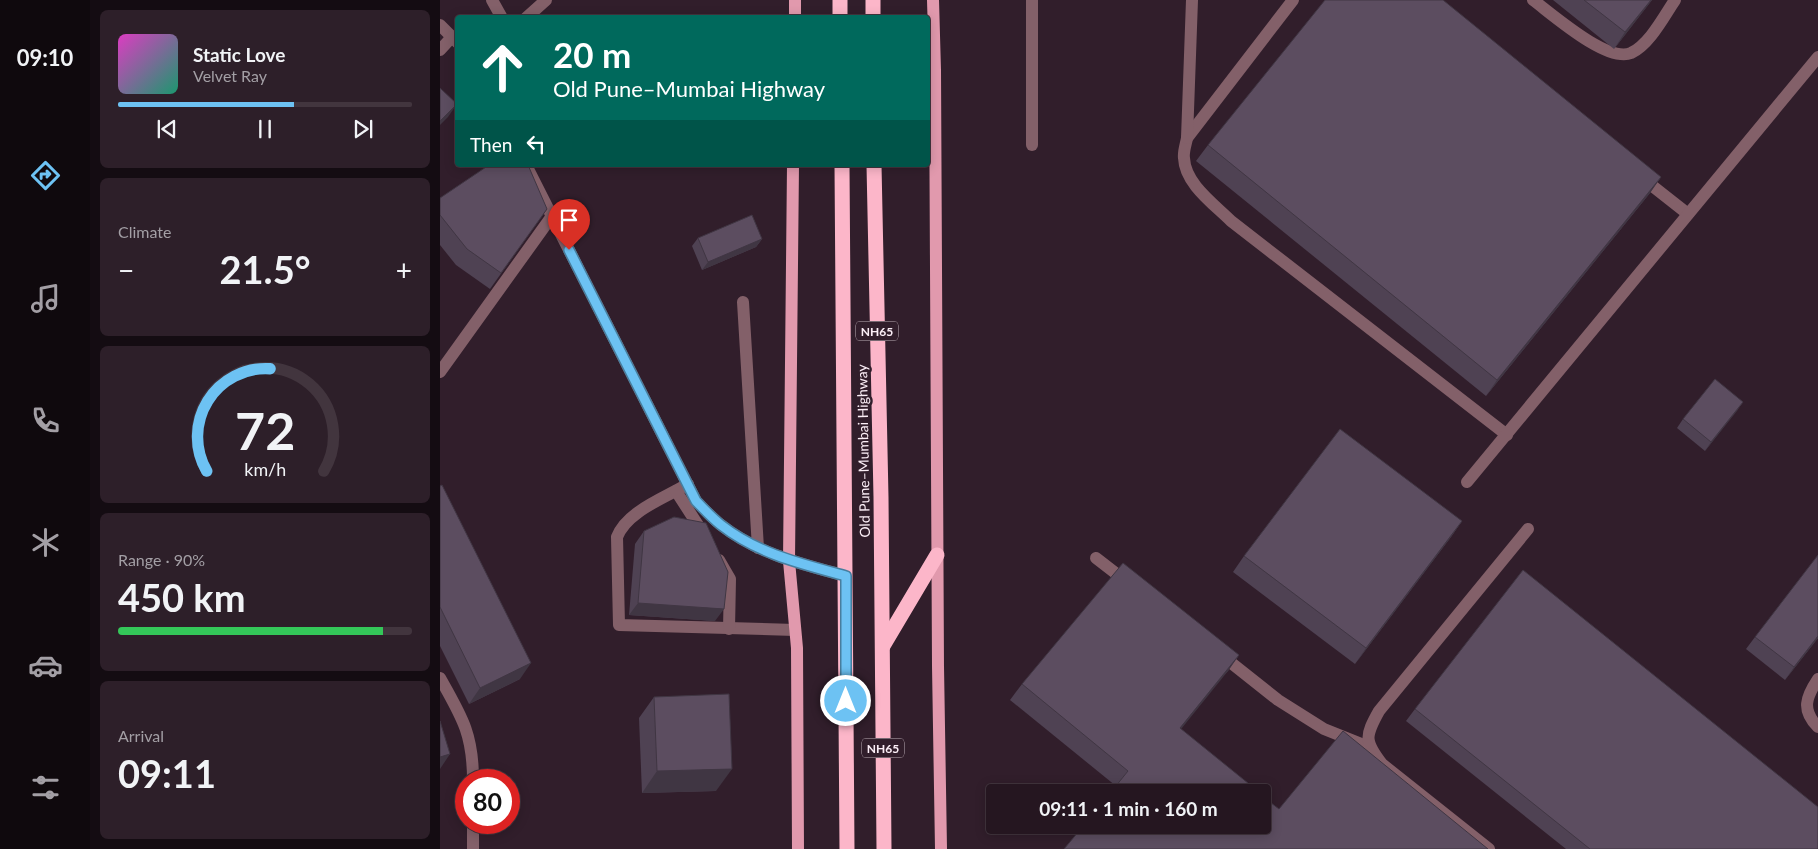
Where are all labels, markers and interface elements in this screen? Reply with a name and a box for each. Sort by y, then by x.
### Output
text: 20 m [553,33,631,75]
icon: ahead [470,35,535,100]
text: Static Love [193,43,285,66]
text: 09:10 [17,44,73,71]
text: Velvet Ray [193,66,267,85]
text: Old Pune–Mumbai Highway [553,75,825,102]
icon: previous [153,115,181,143]
icon: pause [251,115,279,143]
icon: next [349,115,377,143]
icon: left [522,130,550,158]
text: Then [470,133,512,156]
icon: directions [28,158,63,193]
pin [548,199,590,250]
icon: arrive [555,206,583,234]
text: Climate [118,222,171,241]
text: 21.5° [220,246,310,292]
text: − [118,253,134,287]
text: + [396,253,412,287]
icon: music [28,281,63,316]
road number: NH65 [856,322,898,341]
street label: Old Pune–Mumbai Highway [853,364,873,538]
text: 72 [235,399,295,461]
icon: phone [28,403,63,438]
text: km/h [244,458,286,480]
icon: climate [28,525,63,560]
text: Range · 90% [118,550,205,569]
text: 450 km [118,574,246,620]
icon: car [28,648,63,683]
position arrow [819,674,871,726]
text: Arrival [118,726,164,745]
road number: NH65 [862,738,904,758]
text: 09:11 [118,750,216,796]
speed limit sign: 80 [455,769,520,834]
icon: filters [28,770,63,805]
text: 09:11 · 1 min · 160 m [1039,797,1218,820]

